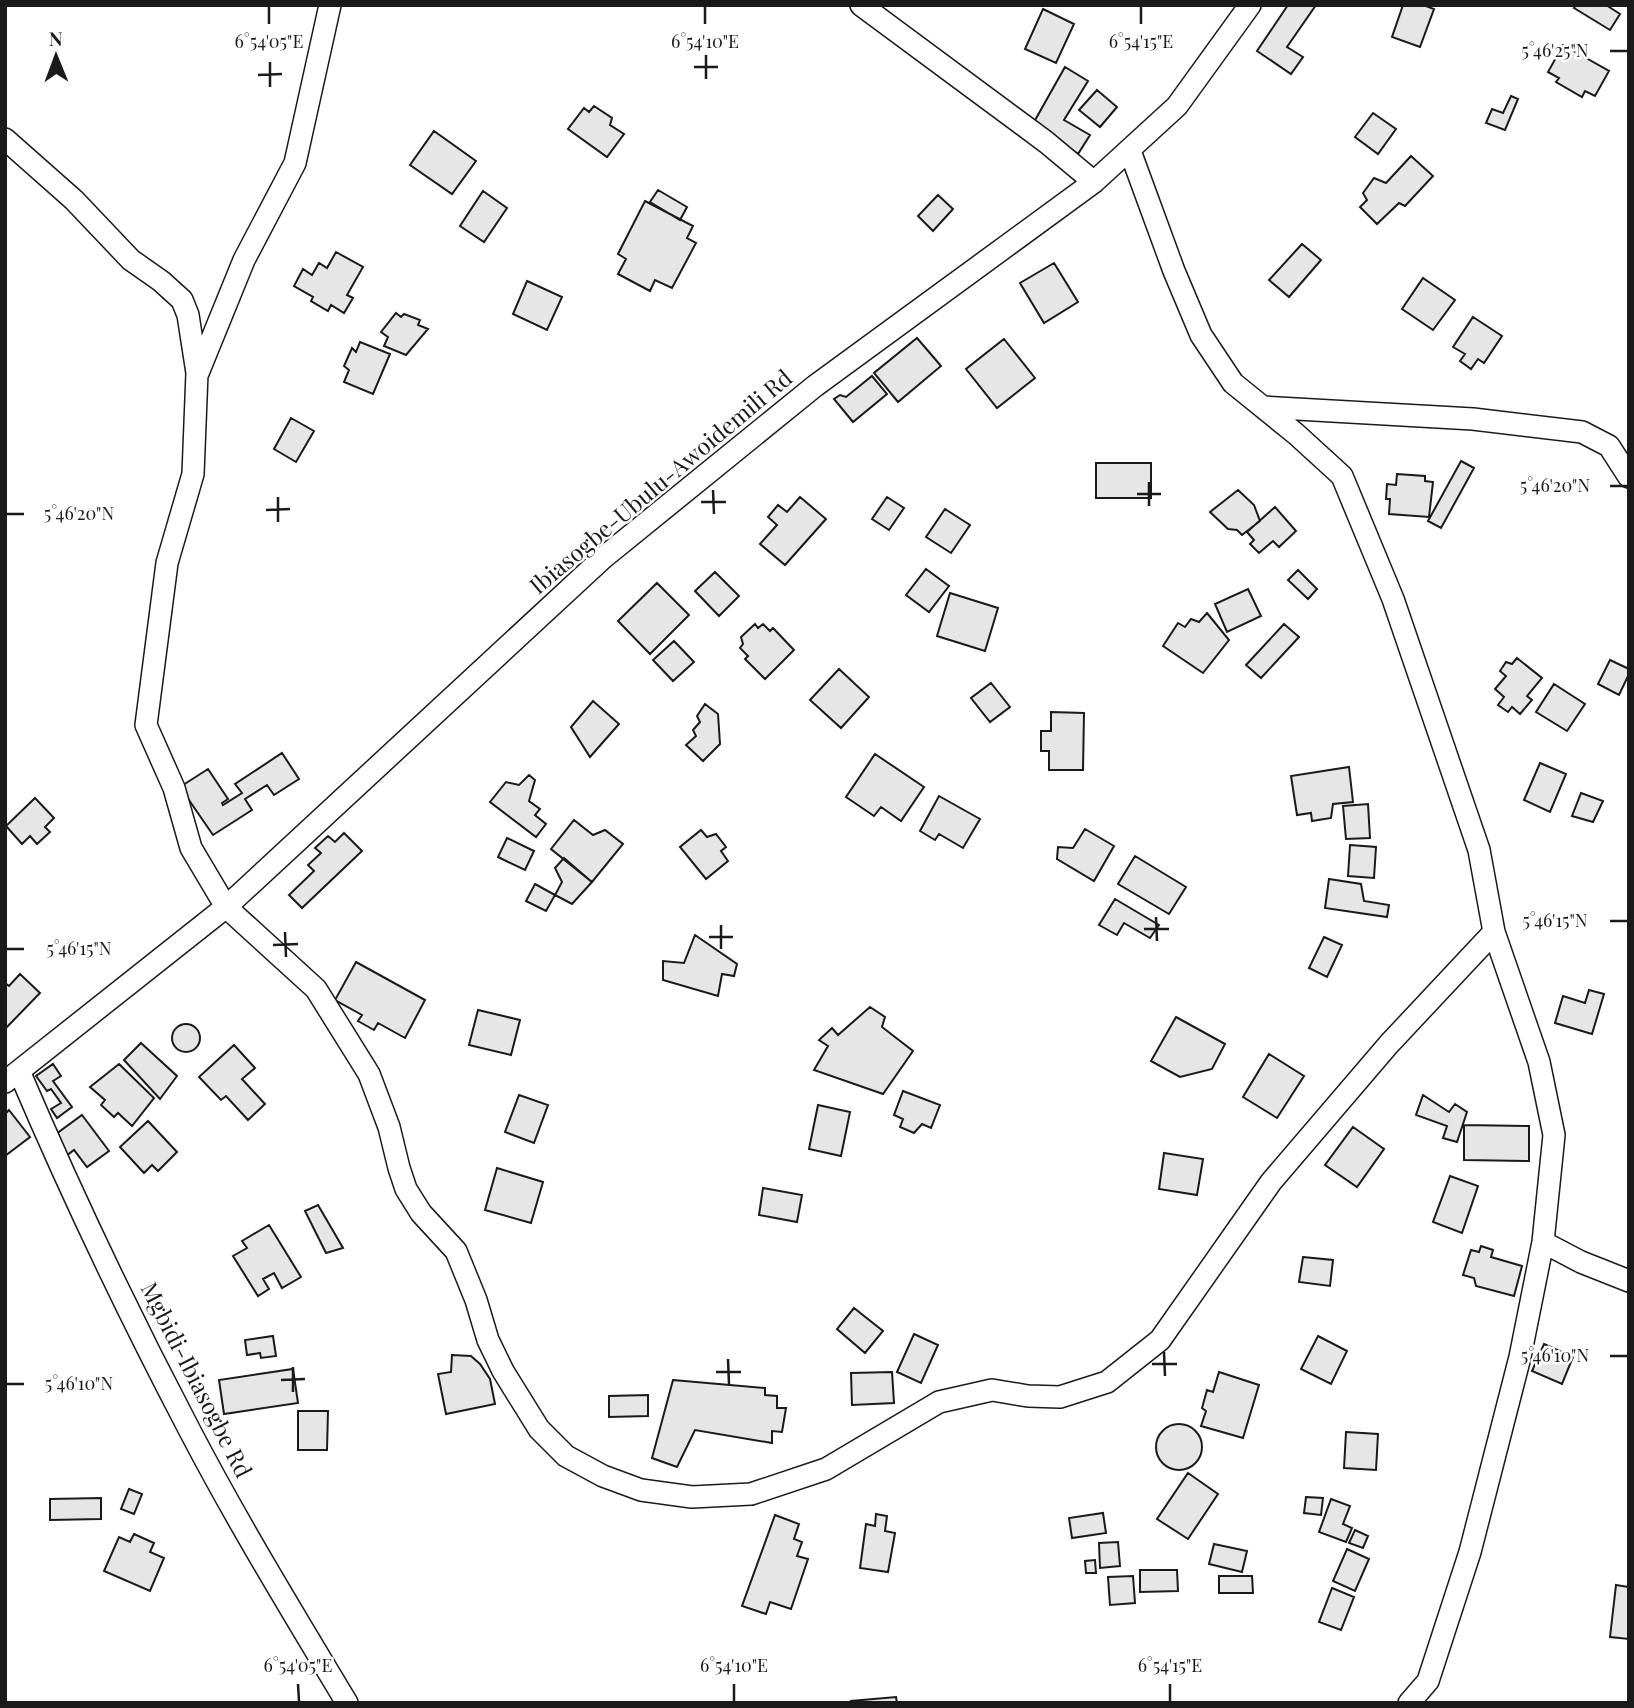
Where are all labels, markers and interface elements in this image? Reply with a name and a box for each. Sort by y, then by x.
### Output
north arrow [21,21,91,91]
text: N [49,25,63,51]
text: 6°54'05"E [235,29,303,53]
text: 6°54'10"E [671,29,739,53]
text: 6°54'15"E [1109,29,1173,53]
text: 5°46'25"N [1521,38,1589,62]
street label: Ibiasogbe-Ubulu-Awoidemili Rd [522,362,798,600]
text: 5°46'20"N [1520,473,1590,497]
text: 5°46'20"N [44,501,114,525]
text: 5°46'15"N [1523,908,1588,932]
text: 5°46'15"N [47,936,112,960]
street label: Mgbidi-Ibiasogbe Rd [135,1276,260,1482]
text: 5°46'10"N [1521,1343,1589,1367]
text: 5°46'10"N [45,1371,113,1395]
text: 6°54'05"E [264,1653,332,1677]
text: 6°54'10"E [700,1653,768,1677]
text: 6°54'15"E [1138,1653,1202,1677]

